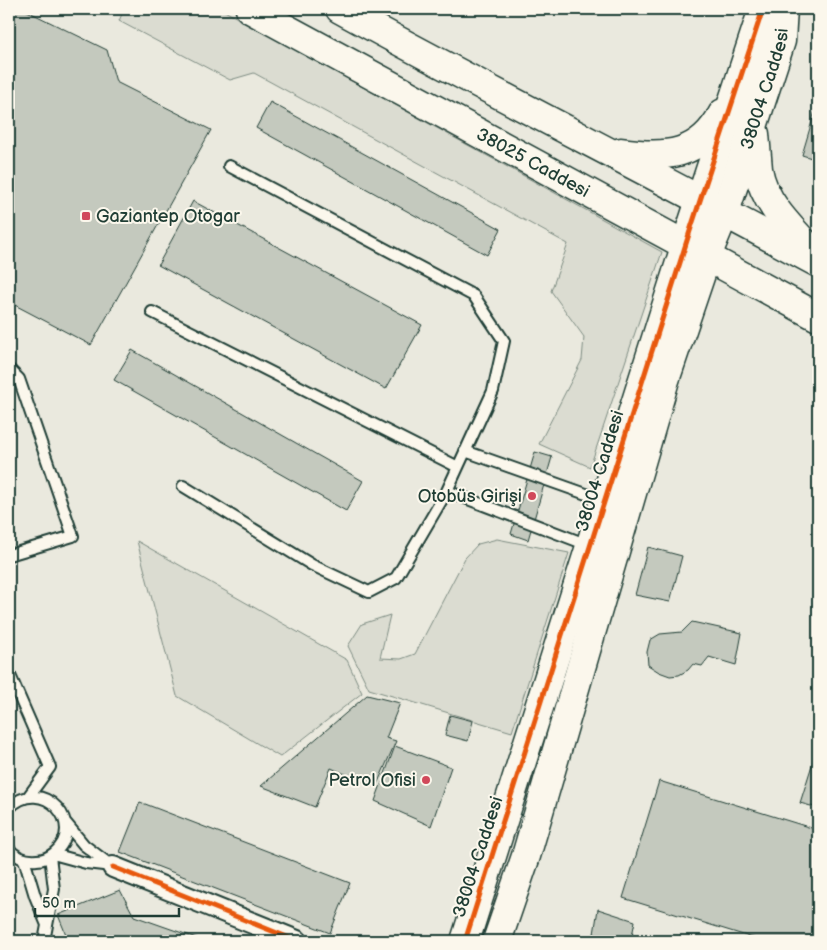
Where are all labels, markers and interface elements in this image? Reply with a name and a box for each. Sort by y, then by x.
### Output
street label: 38004 Caddesi [736,27,792,152]
street label: 38025 Caddesi [473,123,593,202]
place label: Gaziantep Otogar [96,206,240,227]
marker: Gaziantep Otogar [80,210,92,222]
street label: 38004 Caddesi [572,408,628,534]
place label: Otobüs Girişi [418,486,522,507]
marker: Otobüs Girişi [526,490,538,502]
place label: Petrol Ofisi [328,770,416,791]
marker: Petrol Ofisi [420,774,432,786]
street label: 38004 Caddesi [449,794,507,920]
scale bar [35,885,179,917]
text: 50 m [42,894,76,913]

